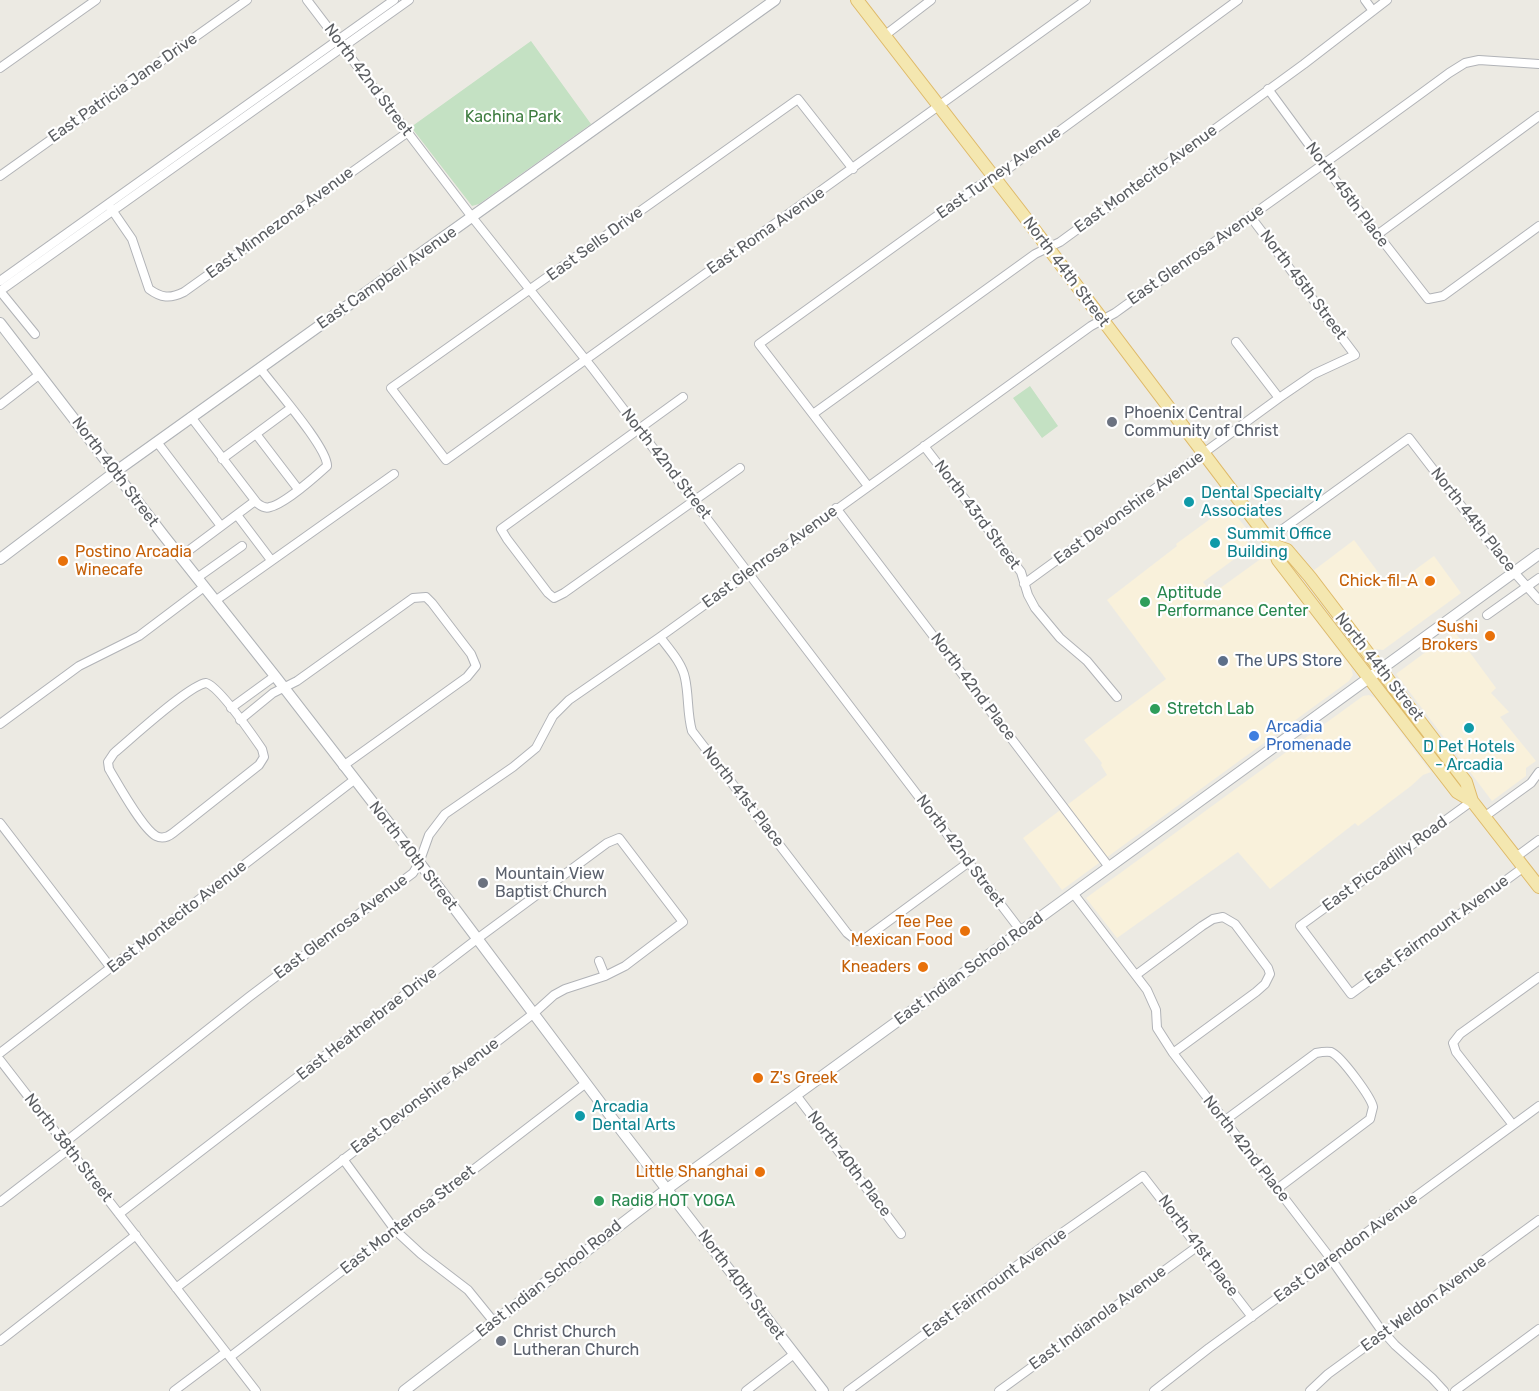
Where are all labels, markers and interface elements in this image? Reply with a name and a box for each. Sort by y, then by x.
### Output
street label: North 42nd Street [320,20,416,140]
street label: East Patricia Jane Drive [45,29,201,147]
park label: Kachina Park [465,107,561,127]
street label: East Montecito Avenue [1071,121,1221,237]
street label: East Turney Avenue [933,123,1065,223]
street label: North 45th Place [1301,139,1393,251]
street label: East Minnezona Avenue [203,163,357,283]
street label: East Roma Avenue [703,183,829,279]
street label: East Glenrosa Avenue [1124,201,1268,309]
street label: East Sells Drive [543,203,647,285]
street label: North 44th Street [1019,213,1113,331]
street label: East Campbell Avenue [313,222,461,334]
street label: North 45th Street [1256,227,1350,343]
place label: Phoenix Central Community of Christ [1124,403,1278,441]
street label: North 42nd Street [617,405,715,523]
street label: North 40th Street [67,413,163,531]
marker: Phoenix Central Community of Christ [1105,415,1119,429]
street label: East Devonshire Avenue [1050,447,1208,569]
street label: North 43rd Street [930,457,1024,573]
street label: North 44th Place [1426,464,1520,576]
place label: Dental Specialty Associates [1201,483,1322,521]
marker: Dental Specialty Associates [1182,495,1196,509]
street label: East Glenrosa Avenue [699,502,841,612]
place label: Summit Office Building [1227,524,1331,562]
marker: Summit Office Building [1208,536,1222,550]
place label: Postino Arcadia Winecafe [75,542,192,580]
marker: Postino Arcadia Winecafe [56,554,70,568]
place label: Chick-fil-A [1339,571,1418,591]
marker: Chick-fil-A [1423,574,1437,588]
place label: Aptitude Performance Center [1157,583,1308,621]
marker: Aptitude Performance Center [1138,595,1152,609]
street label: North 44th Street [1331,609,1427,725]
place label: Sushi Brokers [1421,617,1478,655]
street label: North 42nd Place [926,629,1020,745]
marker: Sushi Brokers [1483,629,1497,643]
place label: The UPS Store [1235,651,1342,671]
marker: The UPS Store [1216,654,1230,668]
place label: Stretch Lab [1167,699,1254,719]
marker: Stretch Lab [1148,702,1162,716]
place label: Arcadia Promenade [1266,717,1352,755]
marker: D Pet Hotels - Arcadia [1462,721,1476,735]
marker: Arcadia Promenade [1247,729,1261,743]
place label: D Pet Hotels - Arcadia [1423,737,1515,775]
street label: North 41st Place [698,743,788,851]
street label: North 42nd Street [912,791,1008,911]
street label: North 40th Street [365,798,461,914]
street label: East Piccadilly Road [1319,812,1451,916]
street label: East Montecito Avenue [103,857,251,977]
place label: Mountain View Baptist Church [495,864,607,902]
street label: East Glenrosa Avenue [270,870,412,984]
street label: East Fairmount Avenue [1361,871,1513,989]
marker: Mountain View Baptist Church [476,876,490,890]
street label: East Indian School Road [891,909,1047,1029]
place label: Tee Pee Mexican Food [851,912,953,950]
marker: Tee Pee Mexican Food [958,924,972,938]
place label: Kneaders [841,957,911,977]
marker: Kneaders [916,960,930,974]
street label: East Heatherbrae Drive [293,963,441,1085]
street label: East Devonshire Avenue [347,1034,503,1158]
place label: Z's Greek [770,1068,838,1088]
marker: Z's Greek [751,1071,765,1085]
street label: North 38th Street [20,1090,116,1206]
street label: North 42nd Place [1199,1092,1293,1206]
place label: Arcadia Dental Arts [592,1097,676,1135]
street label: North 40th Place [803,1107,895,1221]
marker: Arcadia Dental Arts [573,1109,587,1123]
street label: East Monterosa Street [337,1161,479,1279]
place label: Little Shanghai [636,1162,748,1182]
marker: Little Shanghai [753,1165,767,1179]
street label: East Clarendon Avenue [1270,1189,1422,1307]
place label: Radi8 HOT YOGA [611,1191,735,1211]
street label: North 41st Place [1154,1192,1242,1300]
marker: Radi8 HOT YOGA [592,1194,606,1208]
street label: East Indian School Road [472,1216,626,1342]
street label: East Fairmount Avenue [919,1224,1071,1342]
street label: North 40th Street [693,1226,789,1344]
street label: East Weldon Avenue [1357,1252,1491,1356]
street label: East Indianola Avenue [1026,1262,1170,1374]
place label: Christ Church Lutheran Church [513,1322,639,1360]
marker: Christ Church Lutheran Church [494,1334,508,1348]

